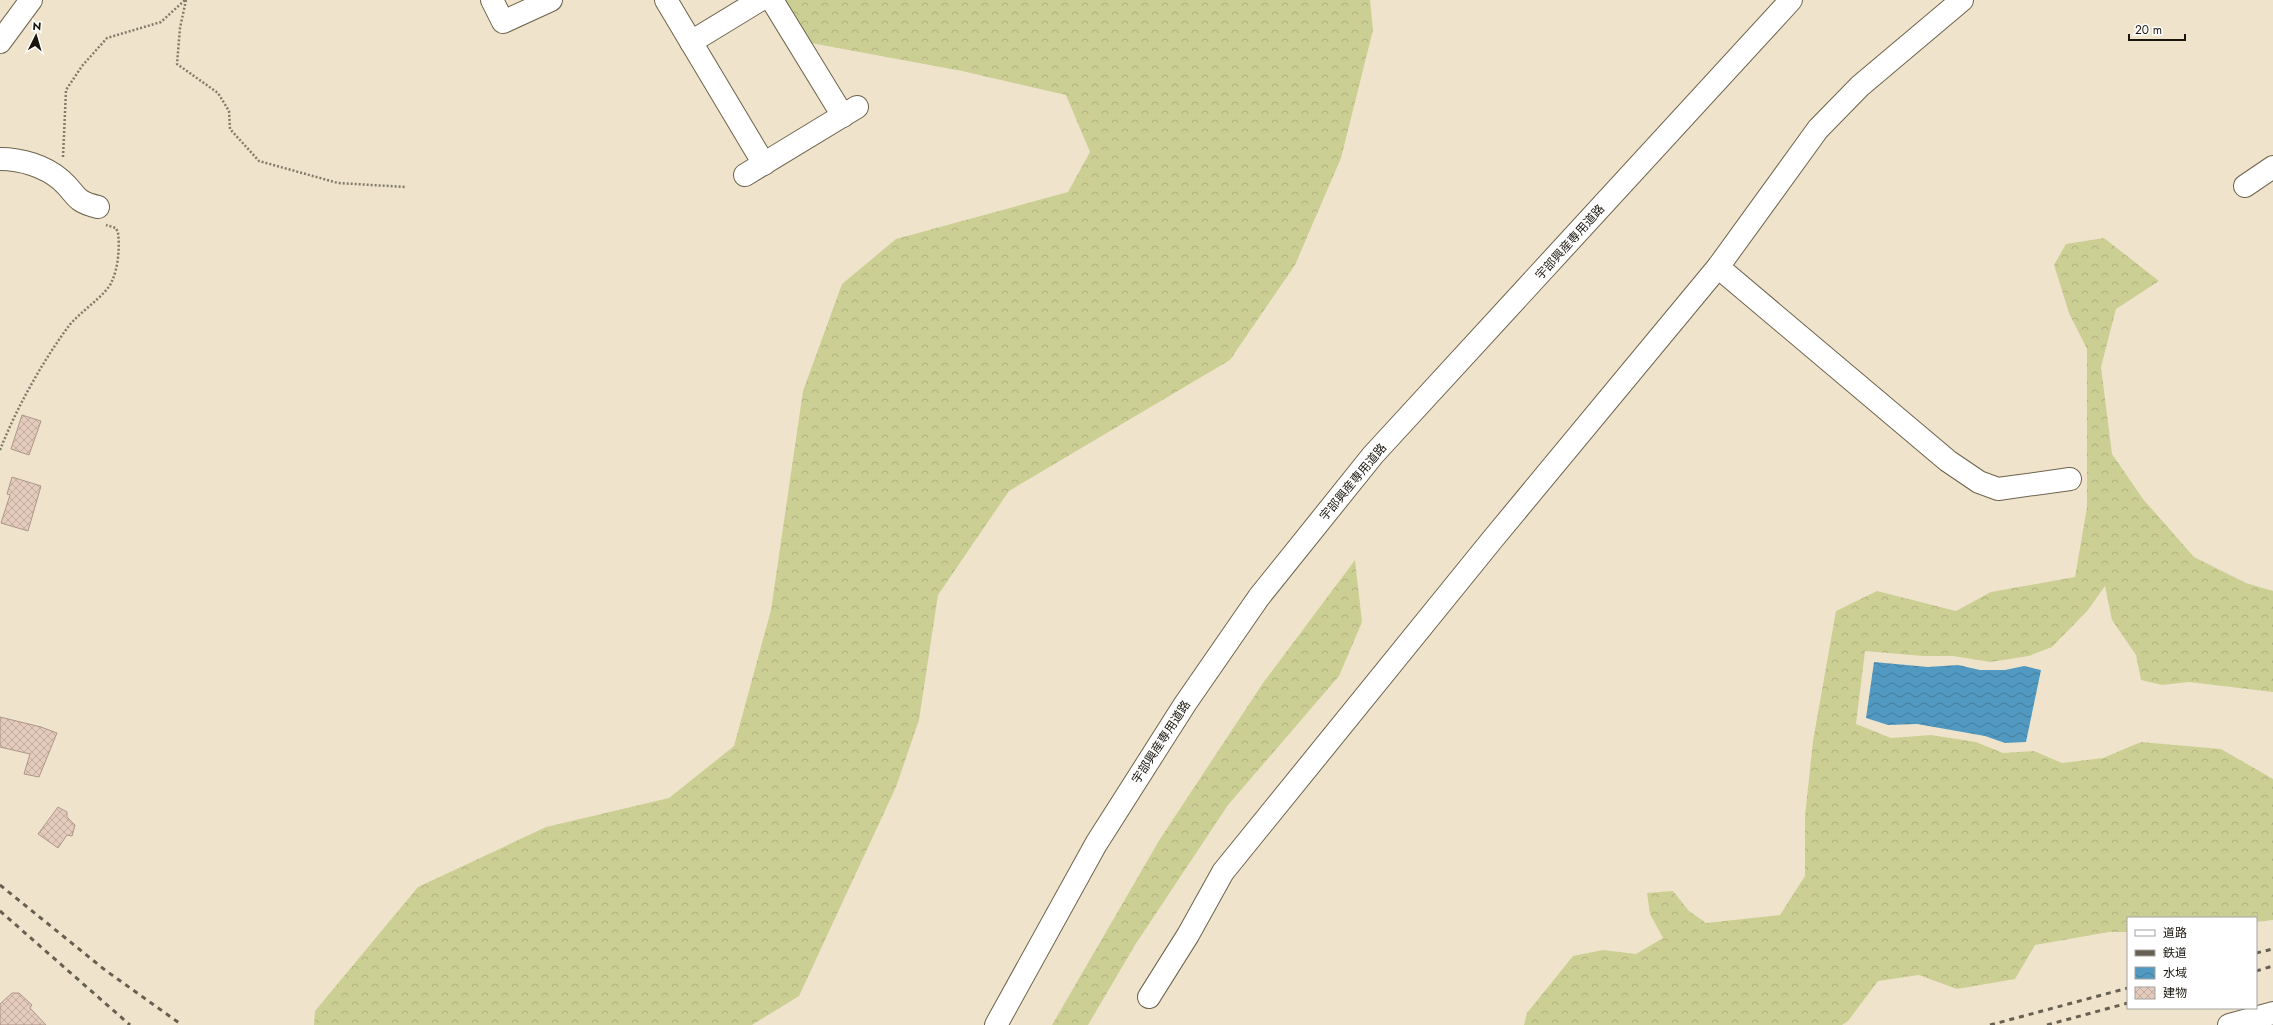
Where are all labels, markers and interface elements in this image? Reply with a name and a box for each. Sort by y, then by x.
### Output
north arrow [16,16,56,56]
scale bar [2129,16,2185,42]
text: N [32,18,42,34]
text: 20 m [2135,21,2162,39]
street label: 宇部興産専用道路 [1531,200,1609,284]
street label: 宇部興産専用道路 [1315,439,1391,525]
street label: 宇部興産専用道路 [1127,697,1195,787]
legend [2127,917,2257,1009]
text: 道路 [2163,924,2187,942]
text: 鉄道 [2163,944,2187,962]
text: 水域 [2163,964,2187,982]
text: 建物 [2163,984,2187,1002]

